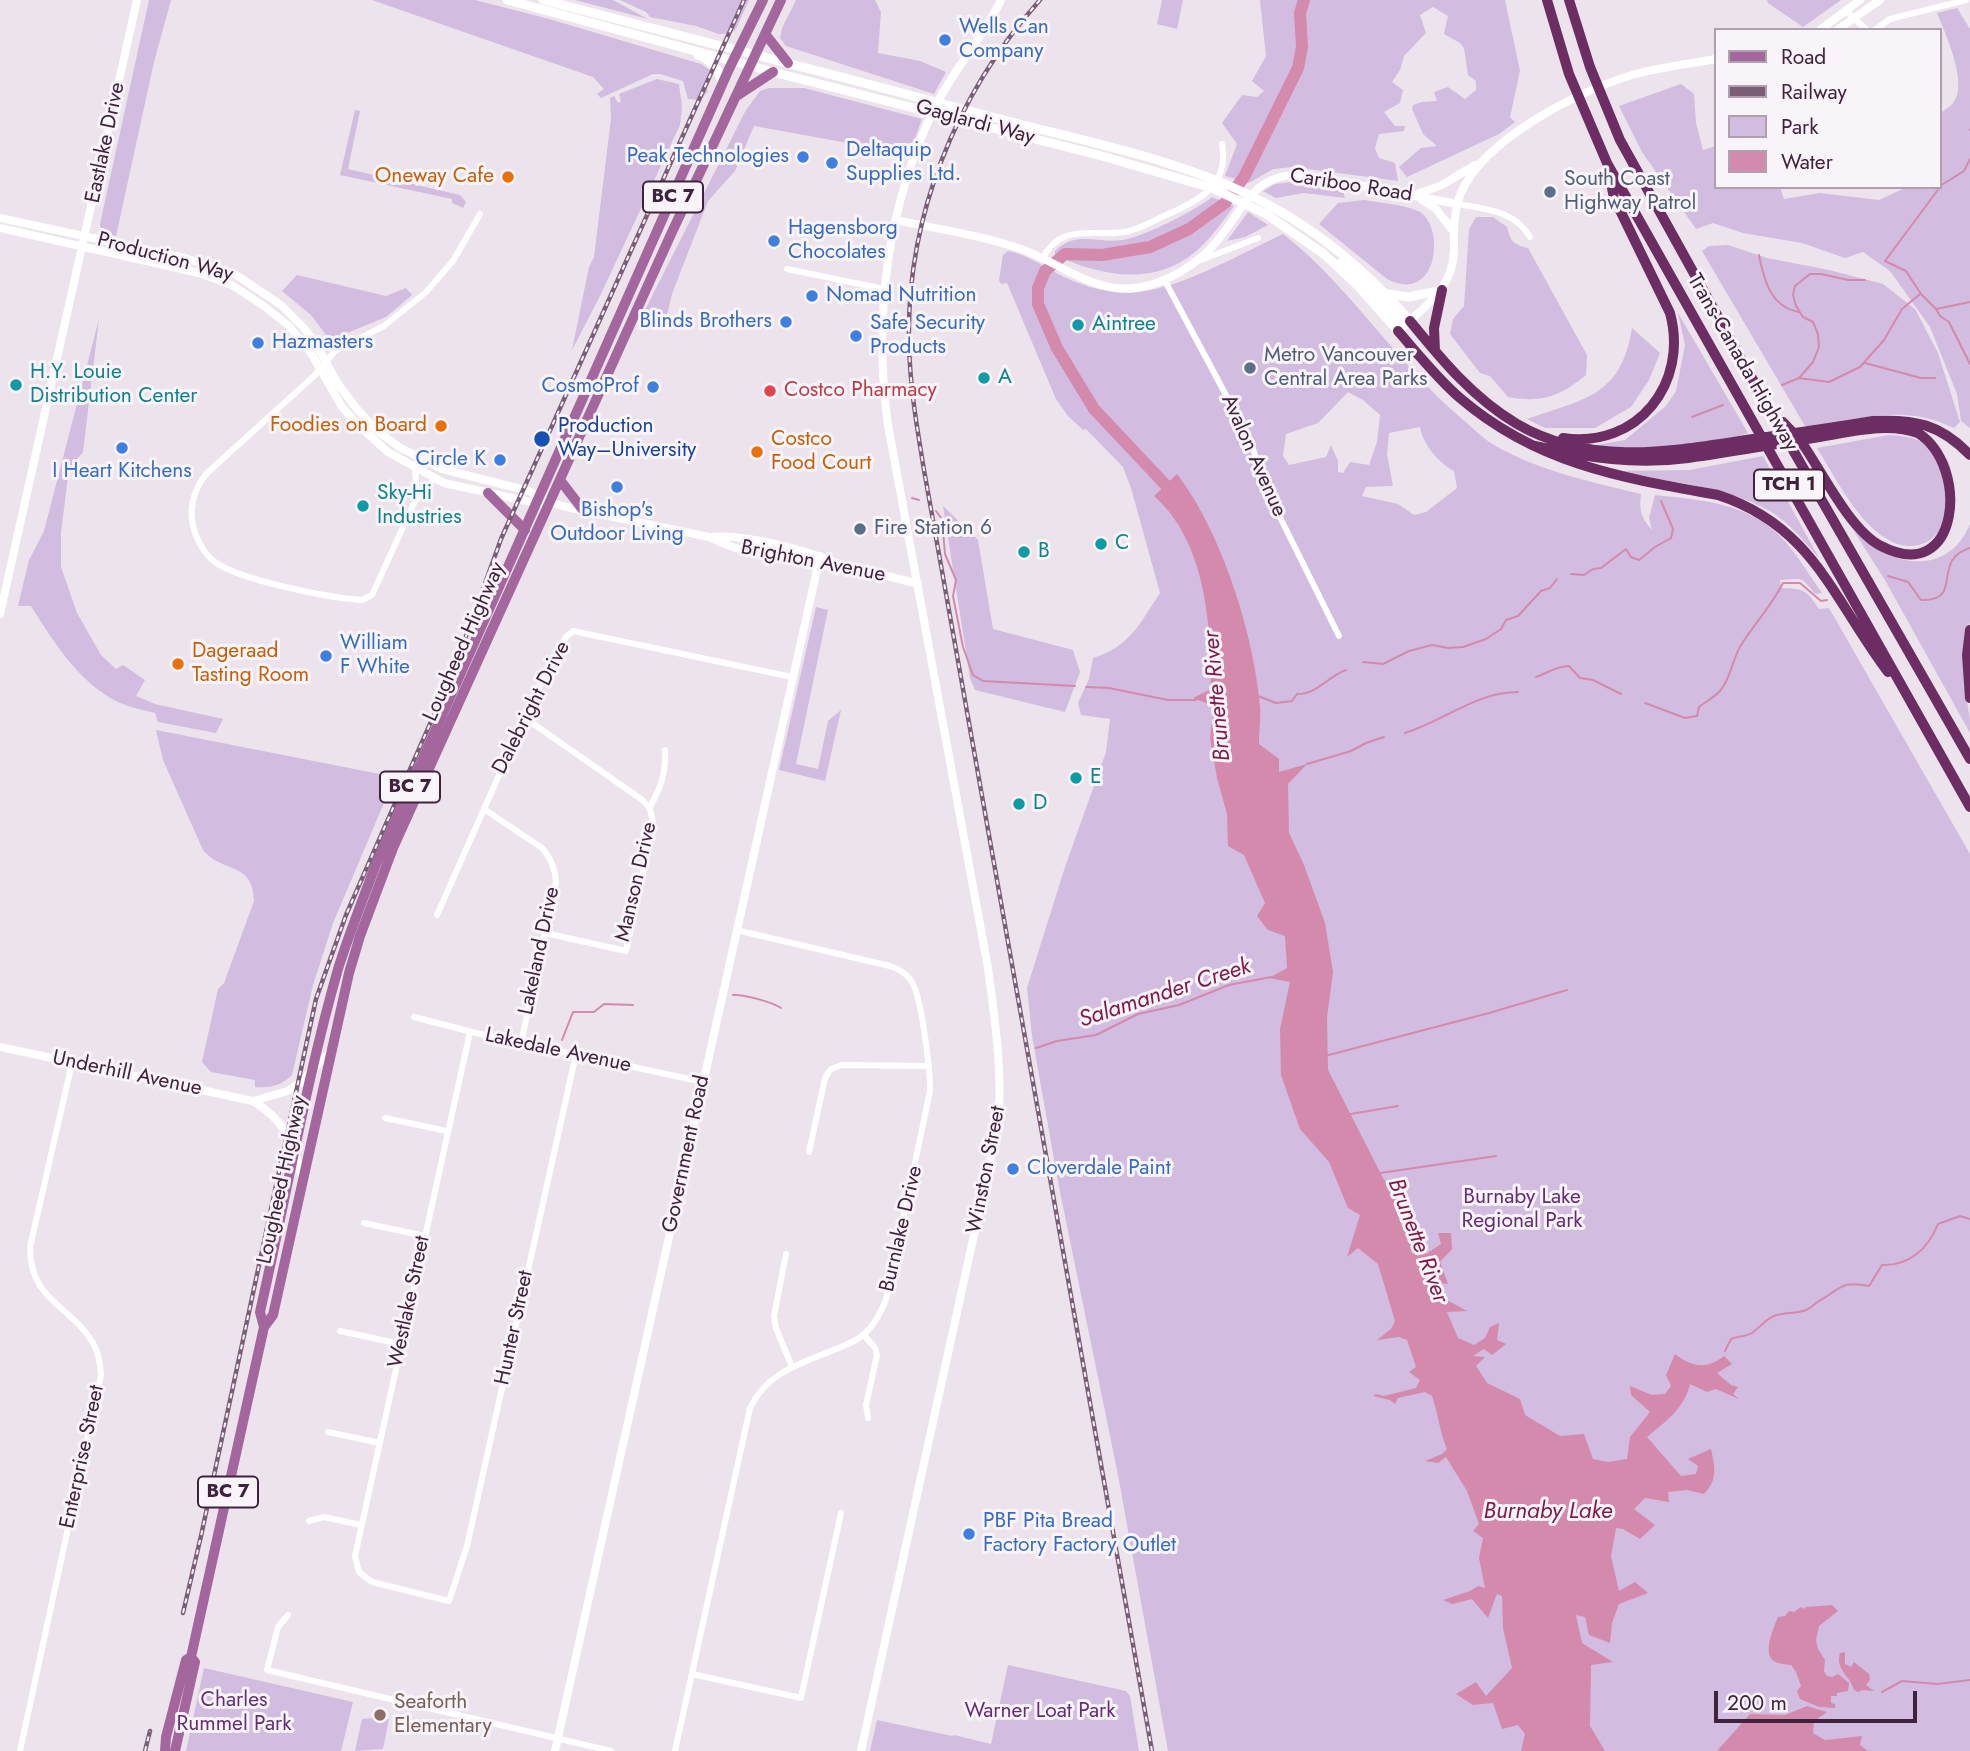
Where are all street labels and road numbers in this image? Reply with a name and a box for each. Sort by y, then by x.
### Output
street label: Eastlake Drive [81,80,131,206]
street label: Gaglardi Way [913,95,1037,151]
street label: Cariboo Road [1288,164,1414,208]
road number: BC 7 [643,182,703,212]
street label: Production Way [94,228,236,288]
street label: Trans-Canada Highway [1681,270,1803,456]
street label: Avalon Avenue [1215,391,1291,521]
road number: TCH 1 [1754,470,1824,500]
street label: Brighton Avenue [739,536,887,588]
street label: Lougheed Highway [419,558,511,726]
street label: Dalebright Drive [488,637,576,779]
road number: BC 7 [380,772,440,802]
street label: Manson Drive [611,820,663,944]
street label: Lakeland Drive [514,885,566,1017]
street label: Lakedale Avenue [483,1023,633,1079]
street label: Underhill Avenue [50,1046,204,1102]
street label: Government Road [658,1073,716,1235]
street label: Lougheed Highway [253,1093,313,1267]
street label: Winston Street [962,1104,1012,1236]
street label: Burnlake Drive [875,1164,929,1294]
street label: Westlake Street [384,1234,436,1370]
street label: Hunter Street [491,1268,539,1388]
street label: Enterprise Street [56,1383,110,1531]
road number: BC 7 [198,1476,258,1508]

